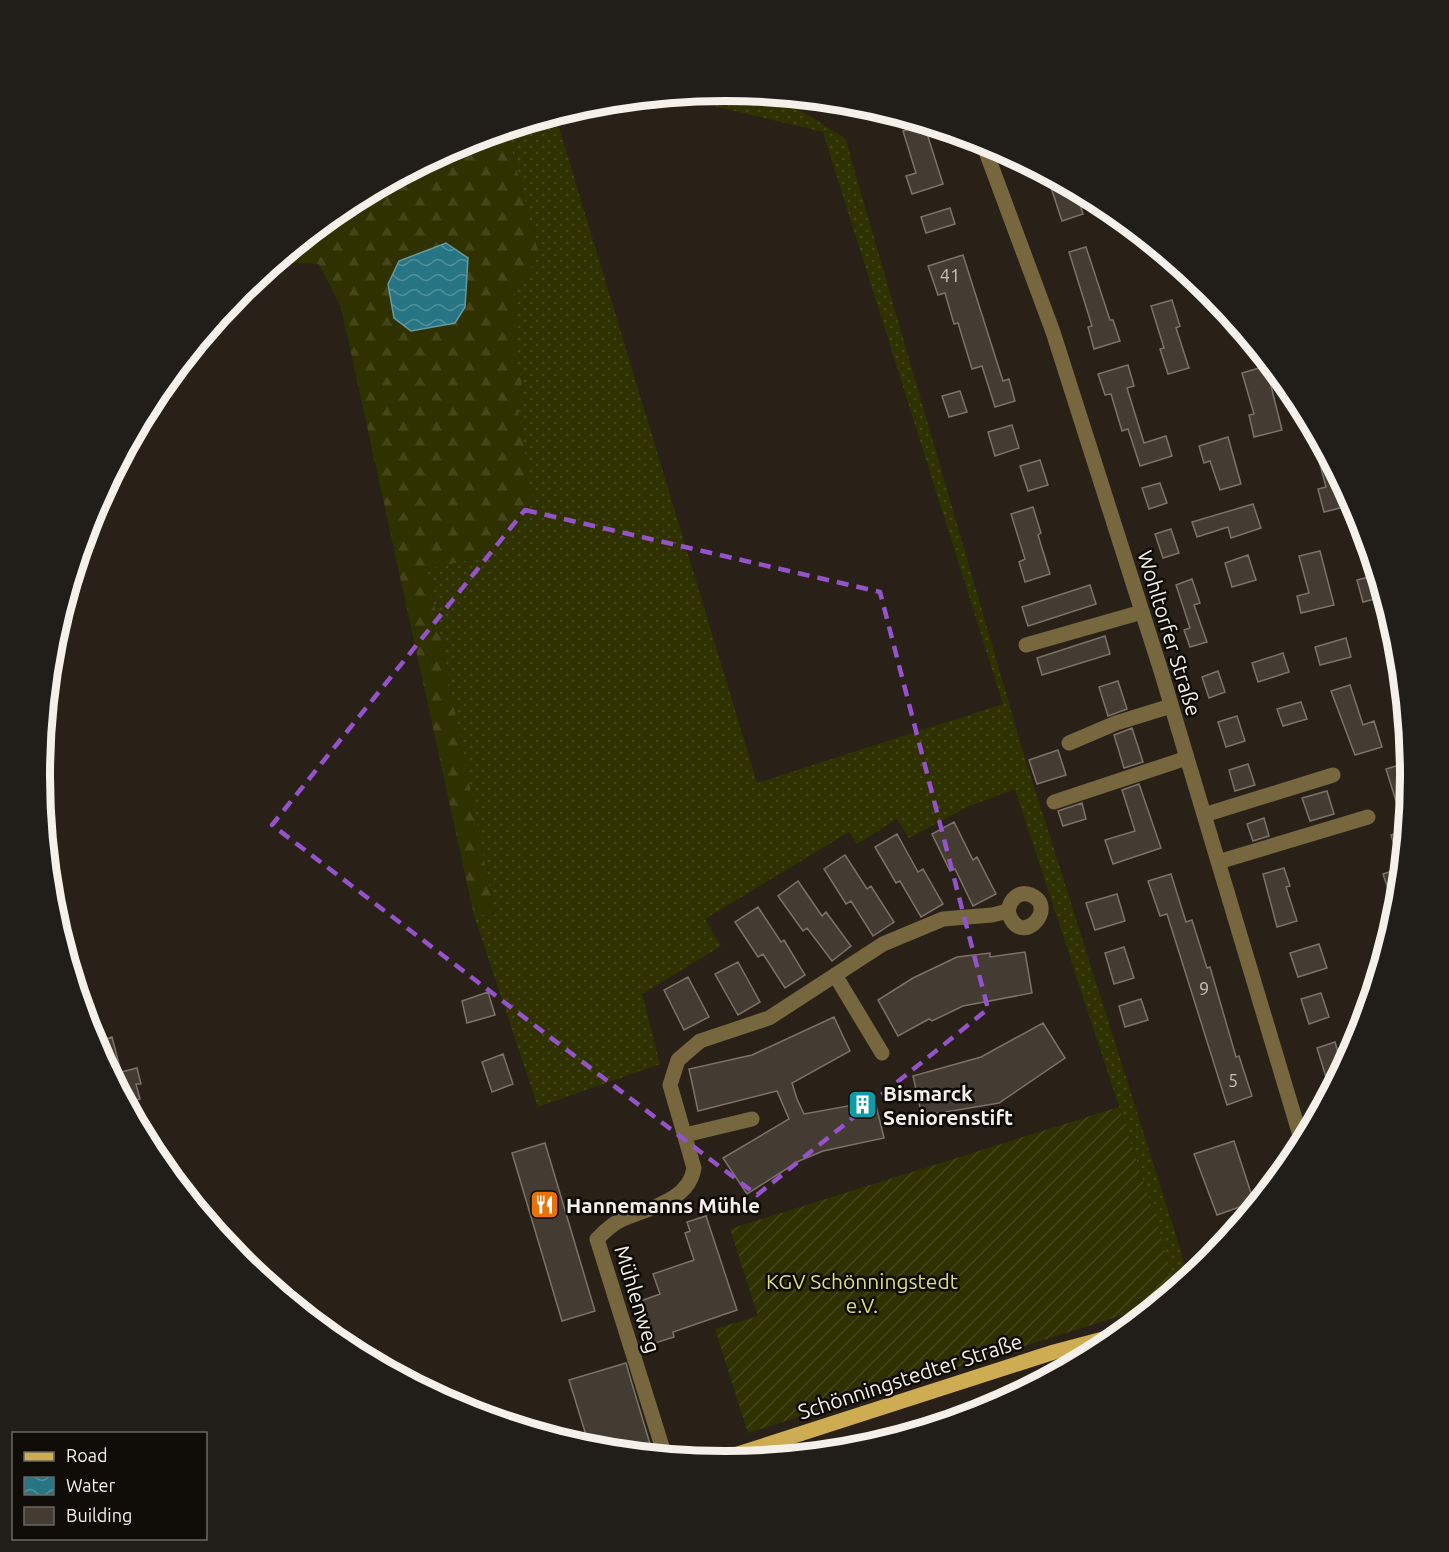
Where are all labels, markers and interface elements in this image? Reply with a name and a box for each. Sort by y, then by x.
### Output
house number: 41 [940,265,960,285]
street label: Wohltorfer Straße [1133,547,1207,719]
house number: 9 [1199,978,1209,998]
house number: 5 [1228,1070,1238,1090]
place label: Bismarck Seniorenstift [883,1081,1013,1129]
building icon: Bismarck Seniorenstift [846,1089,878,1121]
restaurant icon: Hannemanns Mühle [529,1189,561,1221]
place label: Hannemanns Mühle [566,1193,760,1217]
street label: Mühlenweg [610,1242,666,1356]
park label: KGV Schönningstedt e.V. [766,1269,958,1317]
street label: Schönningstedter Straße [795,1328,1025,1424]
legend [12,1432,207,1540]
text: Road [66,1445,108,1465]
text: Water [66,1475,116,1495]
text: Building [66,1505,132,1525]

